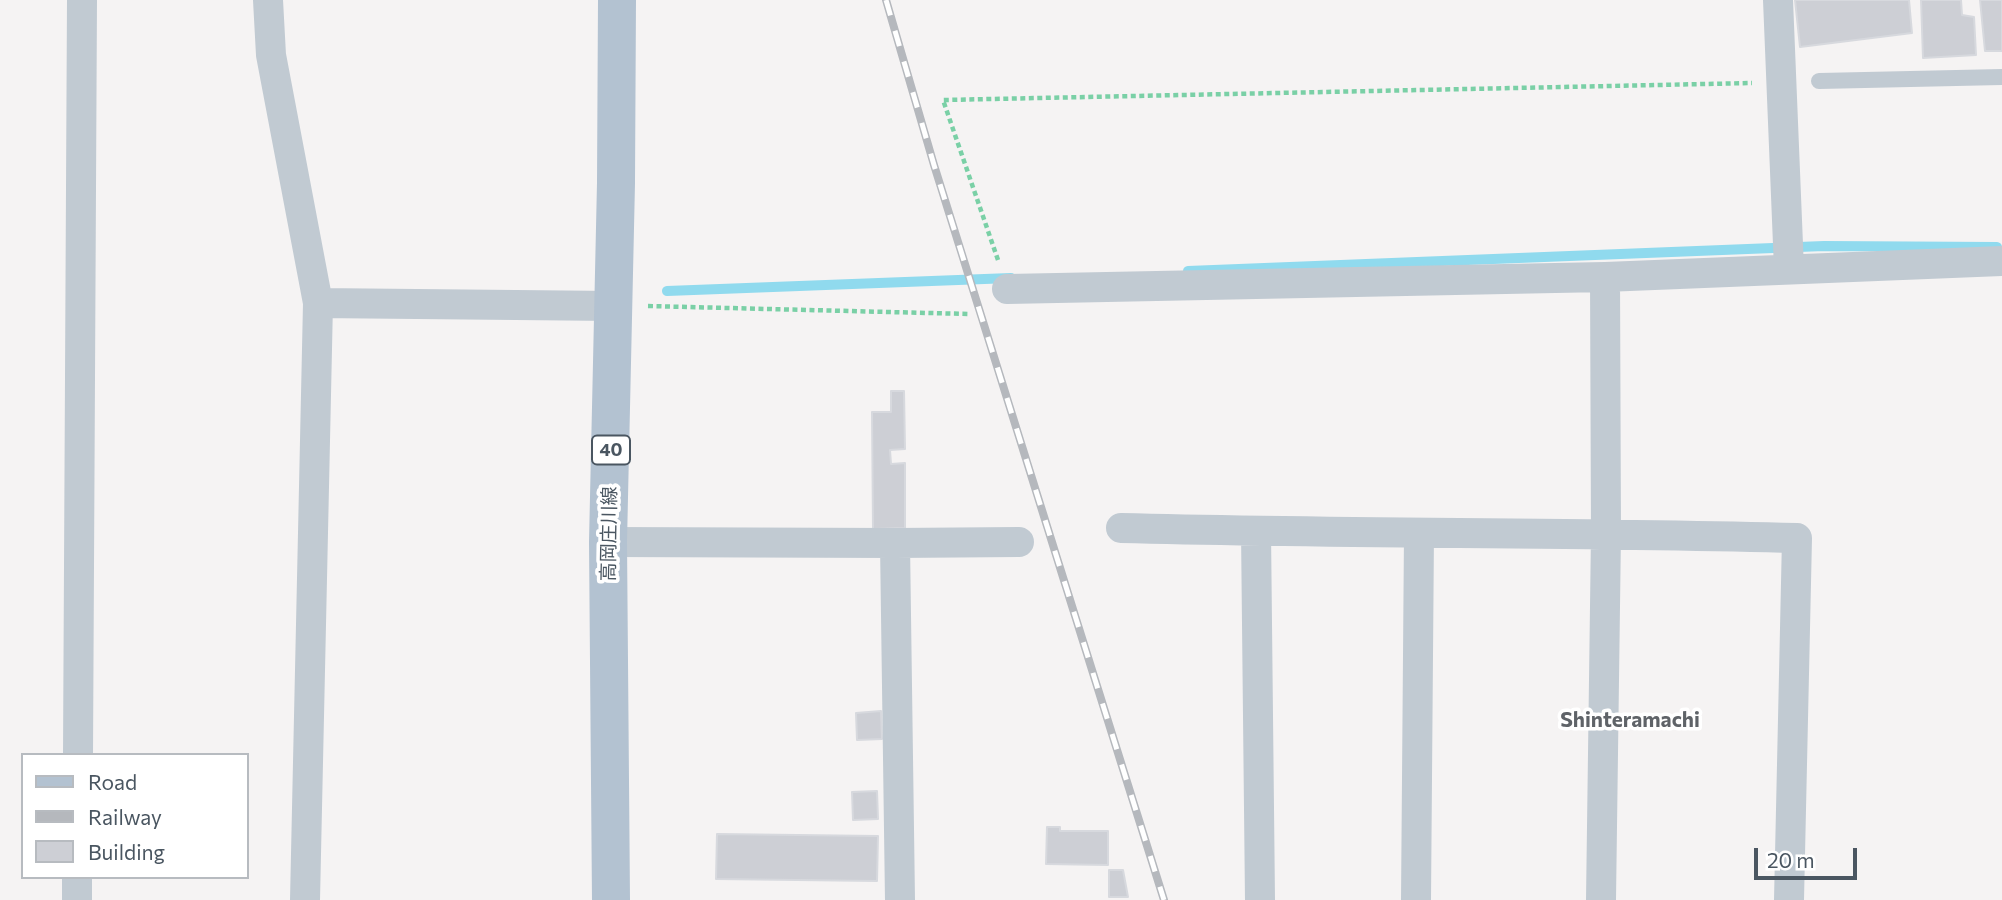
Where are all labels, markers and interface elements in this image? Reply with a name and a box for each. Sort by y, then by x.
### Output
road number: 40 [592,436,630,464]
street label: 高岡庄川線 [597,486,621,582]
district label: Shinteramachi [1560,707,1700,733]
legend [21,753,248,879]
text: Road [88,769,137,794]
text: Railway [88,804,162,829]
scale bar [1757,834,1860,878]
text: Building [88,839,165,864]
text: 20 m [1767,847,1815,872]

